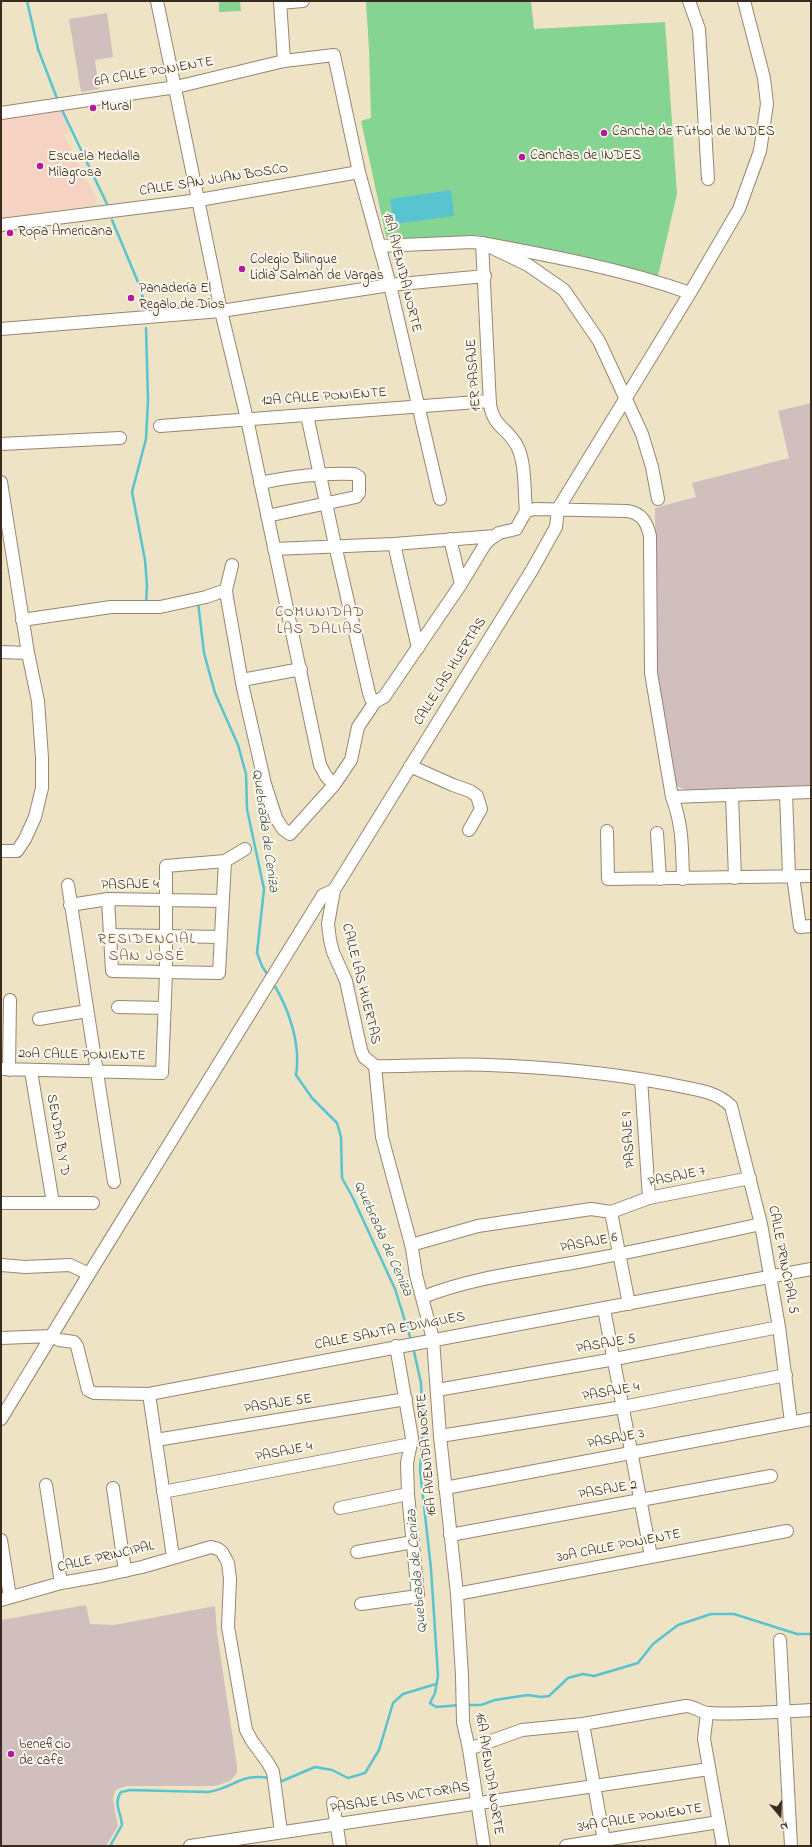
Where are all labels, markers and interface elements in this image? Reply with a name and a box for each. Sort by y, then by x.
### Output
street label: 6A CALLE PONIENTE [93,54,215,92]
place label: Mural [101,100,132,116]
marker: Mural [88,103,98,113]
place label: Cancha de Fútbol de INDES [612,125,775,141]
marker: Cancha de Fútbol de INDES [599,128,609,138]
place label: Canchas de INDES [530,149,641,165]
place label: Escuela Medalla Milagrosa [48,150,140,182]
marker: Canchas de INDES [517,152,527,162]
marker: Escuela Medalla Milagrosa [35,161,45,171]
street label: CALLE SAN JUAN BOSCO [138,161,290,201]
street label: 18A AVENIDA NORTE [378,211,424,335]
place label: Ropa Americana [18,225,113,241]
marker: Ropa Americana [5,228,15,238]
place label: Colegio Bilingue Lidia Salman de Vargas [250,253,384,286]
marker: Colegio Bilingue Lidia Salman de Vargas [237,264,247,274]
place label: Panadería El Regalo de Dios [139,282,225,314]
marker: Panadería El Regalo de Dios [126,293,136,303]
street label: 1ER PASAJE [464,338,486,412]
street label: 12A CALLE PONIENTE [261,385,387,411]
district label: COMUNIDAD LAS DALIAS [275,605,365,640]
street label: CALLE LAS HUERTAS [411,615,491,729]
water label: Quebrada de Ceniza [246,768,282,894]
street label: PASAJE 4 [101,877,159,895]
street label: CALLE LAS HUERTAS [337,922,383,1046]
district label: RESIDENCIAL SAN JOSÉ [98,932,196,967]
street label: 20A CALLE PONIENTE [18,1046,146,1066]
street label: SENDA B Y D [42,1093,72,1177]
street label: PASAJE 9 [620,1111,640,1169]
street label: PASAJE 7 [647,1164,707,1192]
water label: Quebrada de Ceniza [349,1179,415,1299]
street label: CALLE PRINCIPAL 5 [763,1204,801,1316]
street label: PASAJE 6 [559,1230,619,1258]
street label: CALLE SANTA EDIVIGUES [313,1309,467,1355]
street label: PASAJE 5 [575,1331,637,1359]
street label: PASAJE 4 [581,1380,641,1406]
street label: PASAJE 5E [243,1391,313,1419]
street label: 16A AVENIDA NORTE [414,1393,442,1517]
street label: PASAJE 3 [586,1426,646,1454]
street label: PASAJE 4 [254,1439,314,1467]
street label: PASAJE 2 [577,1478,639,1504]
water label: Quebrada de Ceniza [404,1508,432,1634]
street label: 30A CALLE PONIENTE [555,1527,683,1567]
street label: CALLE PRINCIPAL [56,1539,156,1577]
street label: 16A AVENIDA NORTE [470,1712,506,1836]
place label: beneficio de cafe [19,1738,71,1770]
marker: beneficio de cafe [6,1749,16,1759]
street label: PASAJE LAS VICTORIAS [329,1780,471,1818]
north arrow [760,1795,800,1835]
street label: 34A CALLE PONIENTE [576,1801,704,1837]
text: N [778,1818,790,1835]

